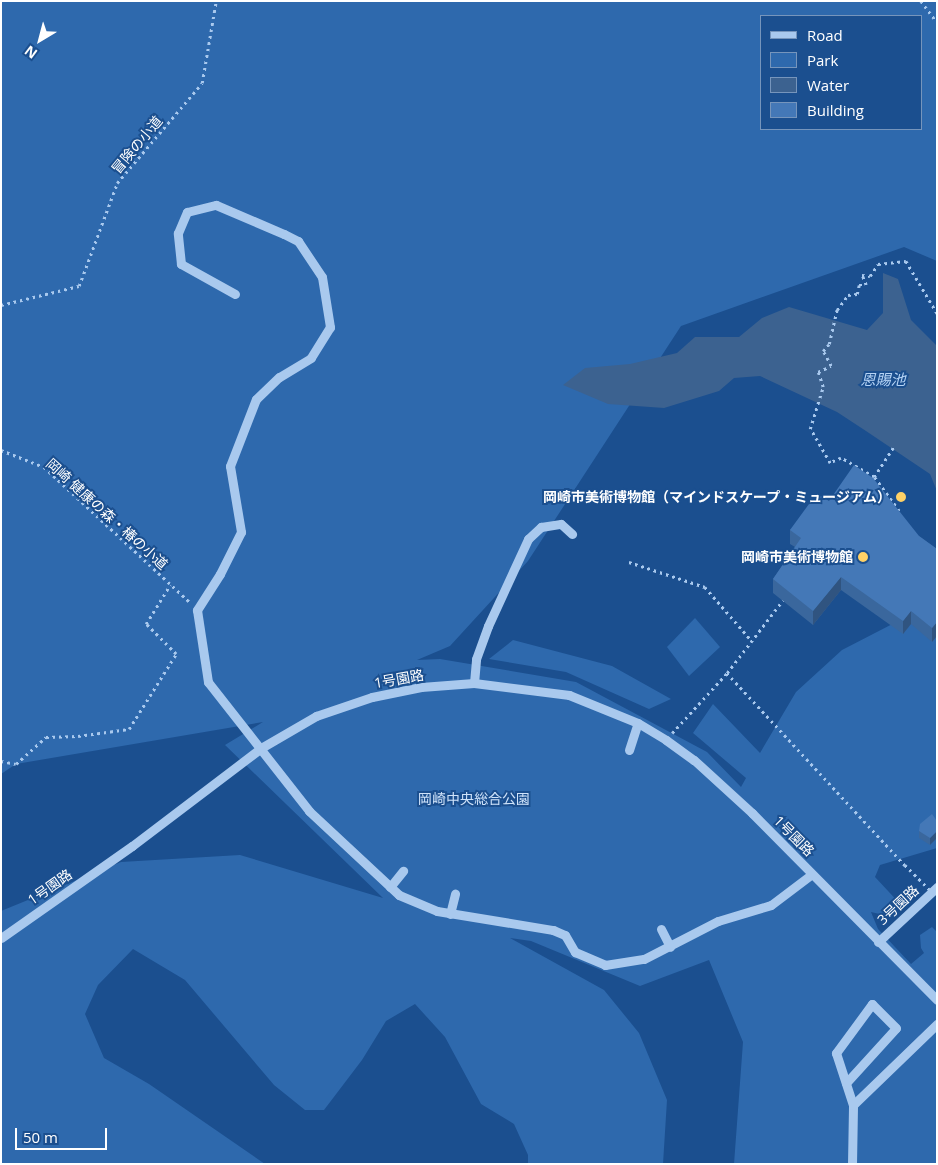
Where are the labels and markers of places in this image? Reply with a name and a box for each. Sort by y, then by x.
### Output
place label: 岡崎市美術博物館（マインドスケープ・ミュージアム） [541,489,891,505]
marker: 岡崎市美術博物館（マインドスケープ・ミュージアム） [895,491,907,503]
place label: 岡崎市美術博物館 [741,549,853,565]
marker: 岡崎市美術博物館 [857,551,869,563]

